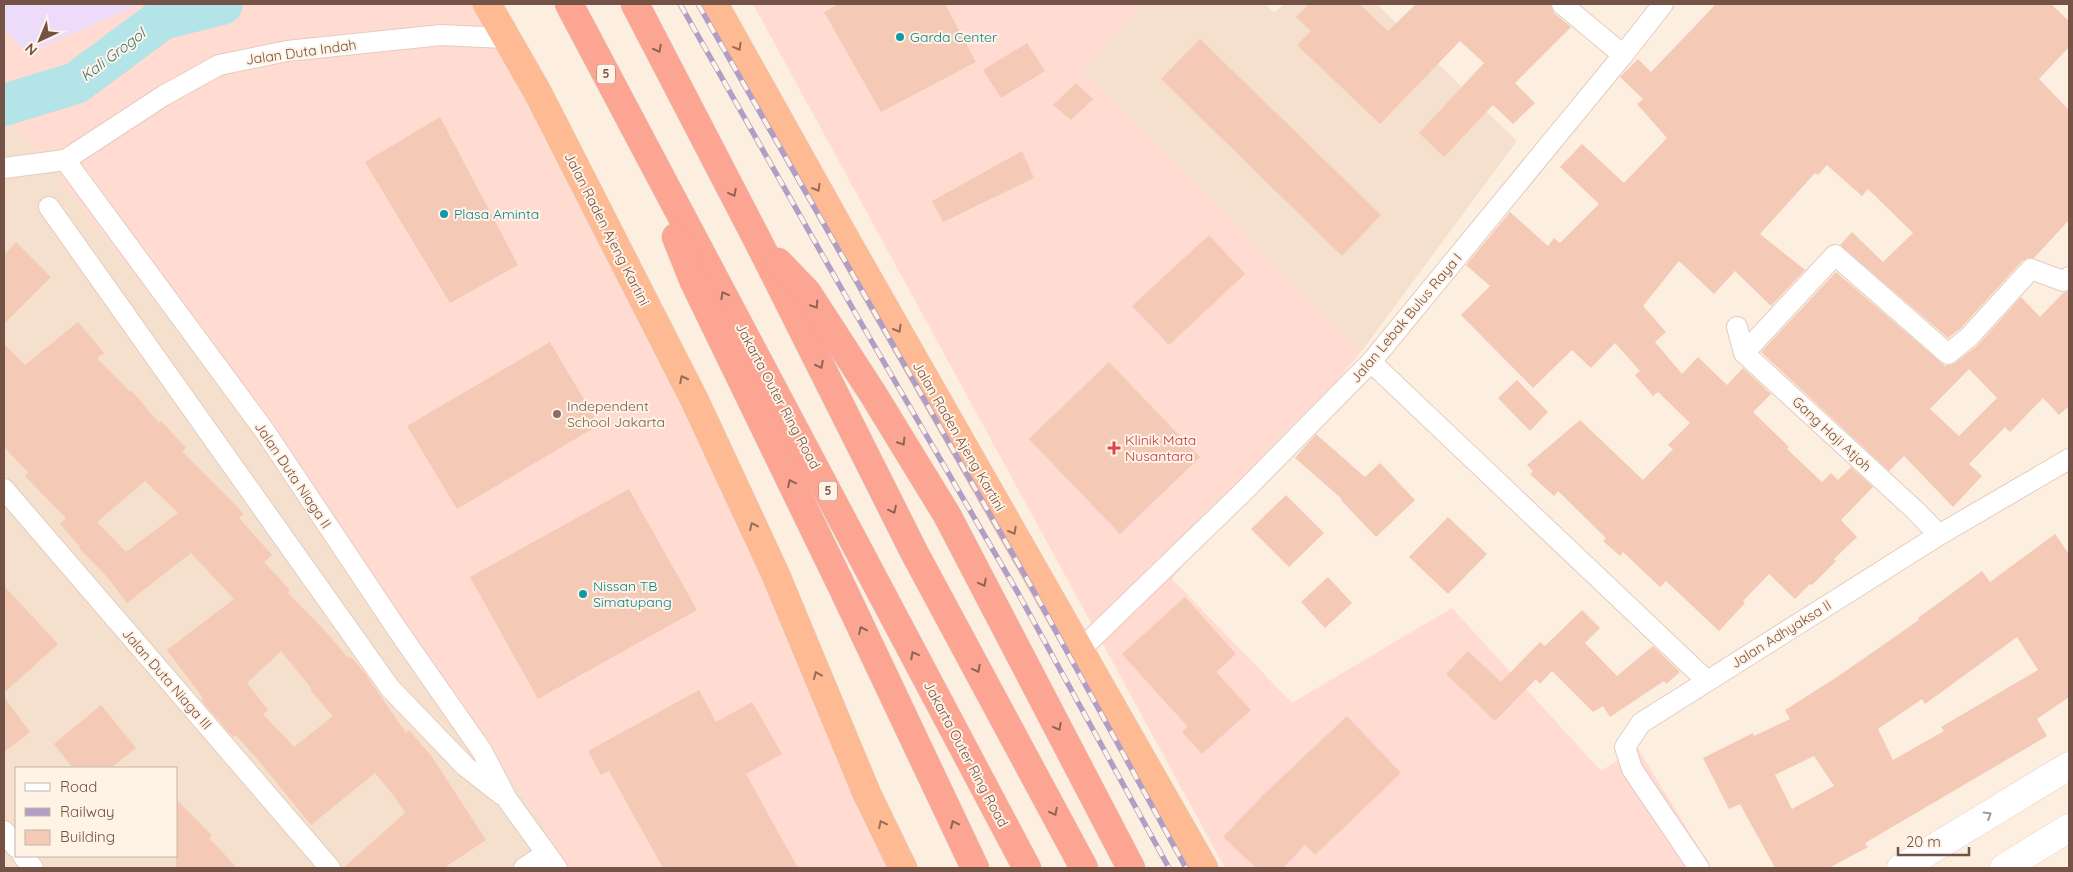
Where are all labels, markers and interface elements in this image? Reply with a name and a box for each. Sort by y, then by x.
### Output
north arrow [15,15,65,65]
water label: Kali Grogol [76,23,150,85]
place label: Garda Center [910,28,998,46]
marker: Garda Center [894,31,906,43]
street label: Jalan Duta Indah [244,35,358,69]
text: N [21,39,41,59]
one-way arrow [731,41,741,50]
one-way arrow [652,43,662,52]
road number: 5 [597,64,615,84]
street label: Jalan Raden Ajeng Kartini [560,149,654,309]
one-way arrow [810,183,820,192]
one-way arrow [727,188,737,197]
place label: Plasa Aminta [454,205,539,223]
marker: Plasa Aminta [438,208,450,220]
street label: Jalan Lebak Bulus Raya I [1346,249,1466,387]
one-way arrow [720,291,730,300]
one-way arrow [809,299,818,309]
street label: Jakarta Outer Ring Road [732,320,824,472]
one-way arrow [891,324,901,333]
street label: Jalan Raden Ajeng Kartini [909,358,1009,514]
one-way arrow [814,359,824,368]
one-way arrow [679,375,689,384]
street label: Gang Haji Atjoh [1789,393,1875,475]
place label: Independent School Jakarta [567,397,665,431]
marker: Independent School Jakarta [551,408,563,420]
street label: Jalan Duta Niaga II [251,418,335,532]
place label: Klinik Mata Nusantara [1125,431,1196,465]
one-way arrow [896,437,906,446]
marker: Klinik Mata Nusantara [1107,441,1121,455]
one-way arrow [787,480,797,489]
road number: 5 [819,482,837,501]
one-way arrow [887,505,898,514]
one-way arrow [749,522,759,531]
one-way arrow [1006,526,1016,535]
place label: Nissan TB Simatupang [593,577,672,611]
one-way arrow [977,578,987,587]
marker: Nissan TB Simatupang [577,588,589,600]
street label: Jalan Adhyaksa II [1727,596,1835,672]
street label: Jalan Duta Niaga III [118,625,216,733]
one-way arrow [858,626,869,635]
one-way arrow [910,652,920,661]
one-way arrow [971,664,981,673]
one-way arrow [813,671,823,680]
street label: Jakarta Outer Ring Road [920,678,1012,830]
one-way arrow [1052,722,1062,731]
legend [15,767,178,857]
text: Road [60,777,97,796]
text: Railway [60,802,115,821]
one-way arrow [1048,807,1058,816]
one-way arrow [1982,812,1991,822]
one-way arrow [950,820,960,829]
one-way arrow [878,821,888,830]
scale bar [1898,824,1969,856]
text: Building [60,827,115,846]
text: 20 m [1906,832,1941,851]

